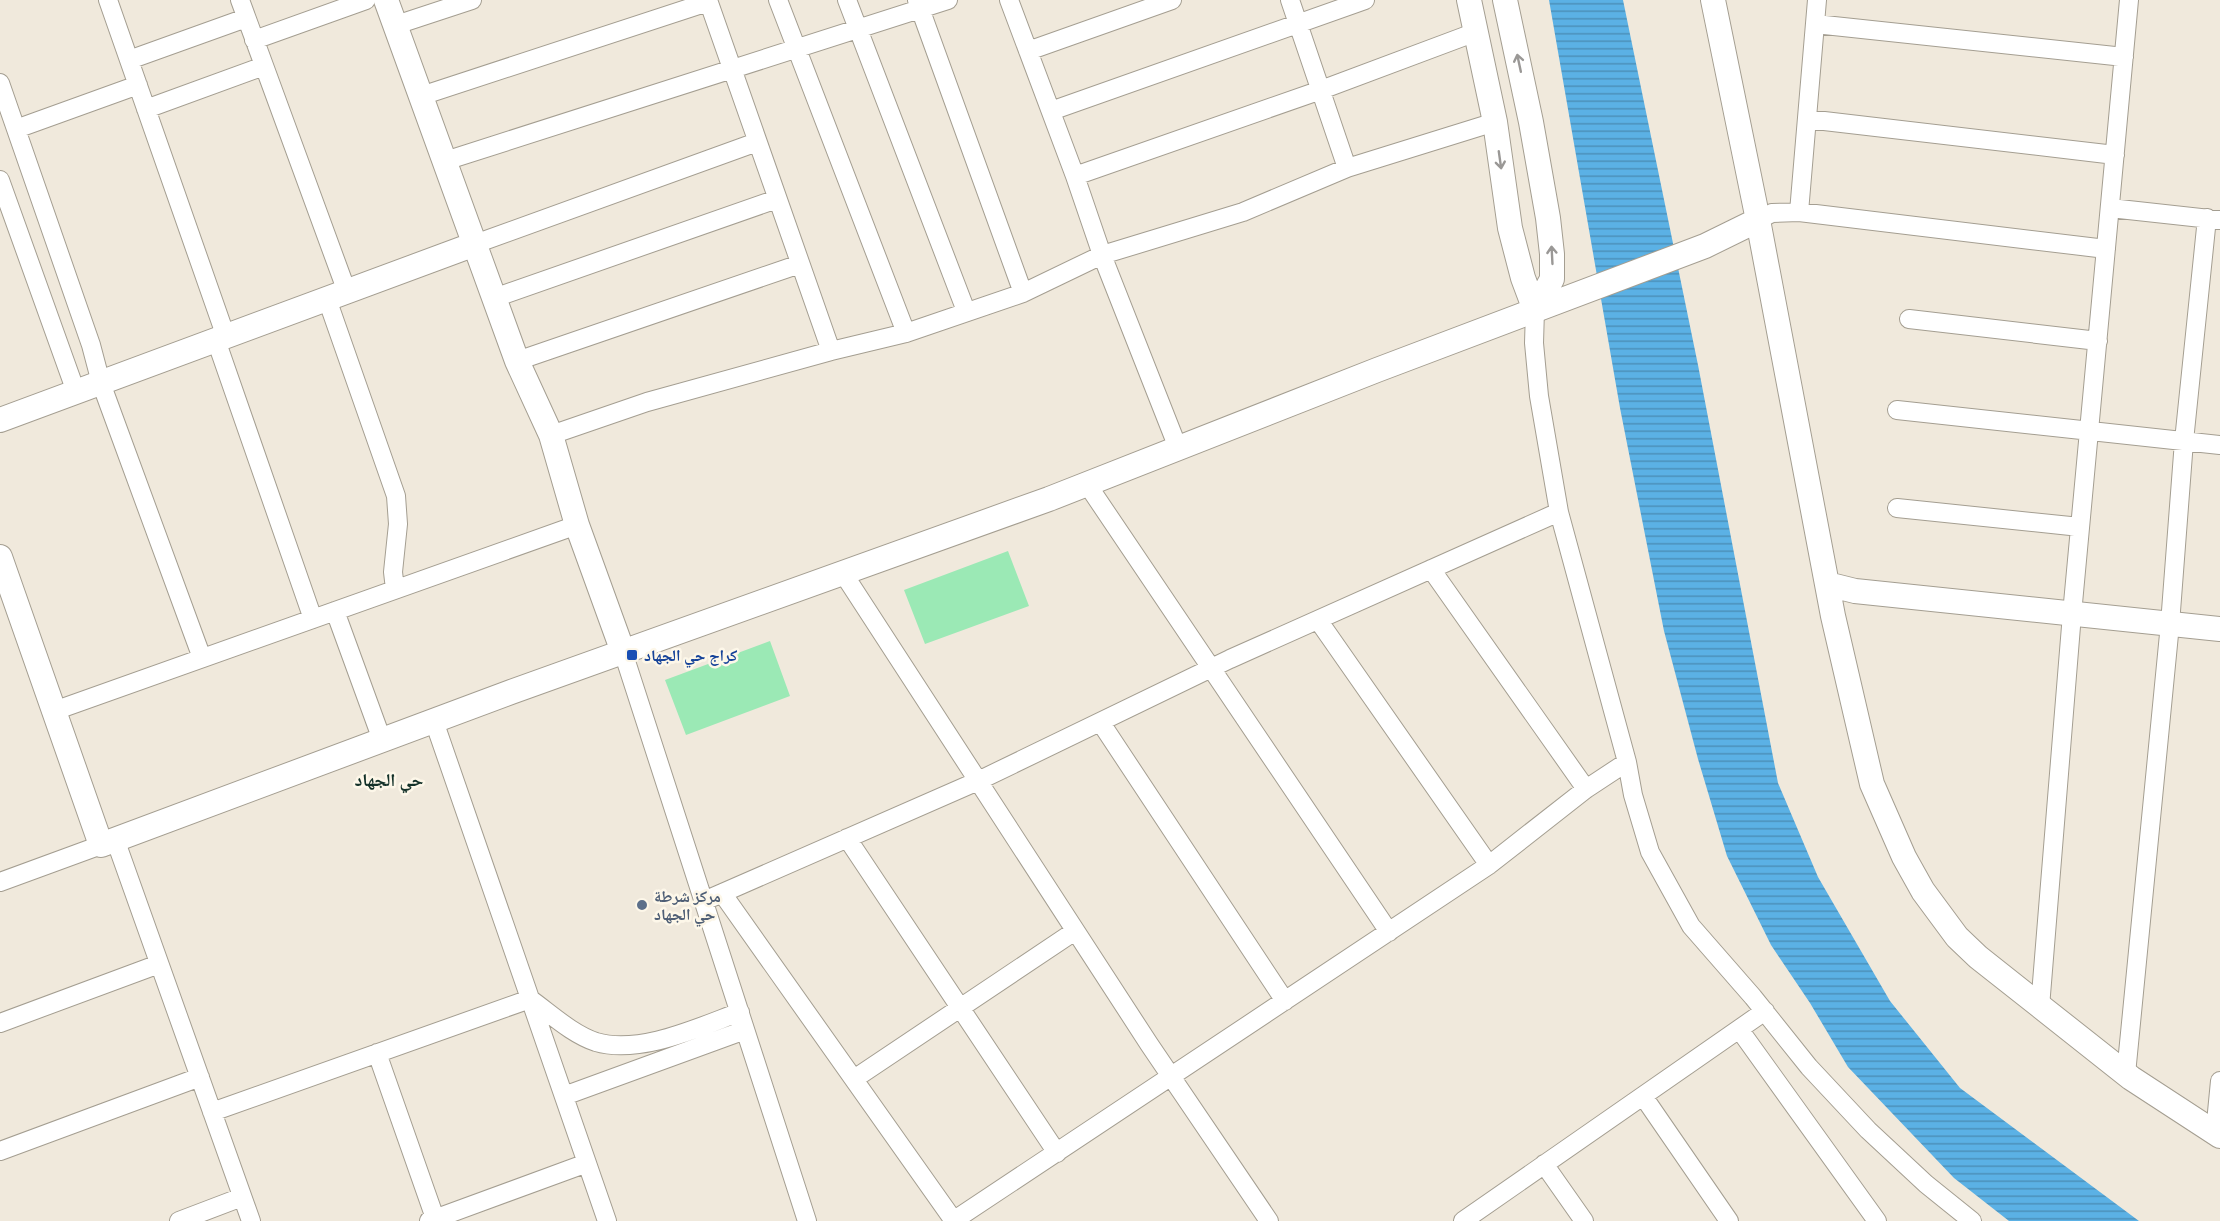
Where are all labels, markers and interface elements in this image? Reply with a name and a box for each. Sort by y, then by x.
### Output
one-way arrow [1513,54,1524,74]
one-way arrow [1495,150,1506,170]
one-way arrow [1546,246,1557,266]
place label: كراج حي الجهاد [644,643,737,668]
marker: كراج حي الجهاد [625,648,639,662]
district label: حي الجهاد [354,766,424,794]
place label: مركز شرطة حي الجهاد [654,884,721,927]
marker: مركز شرطة حي الجهاد [635,898,649,912]

